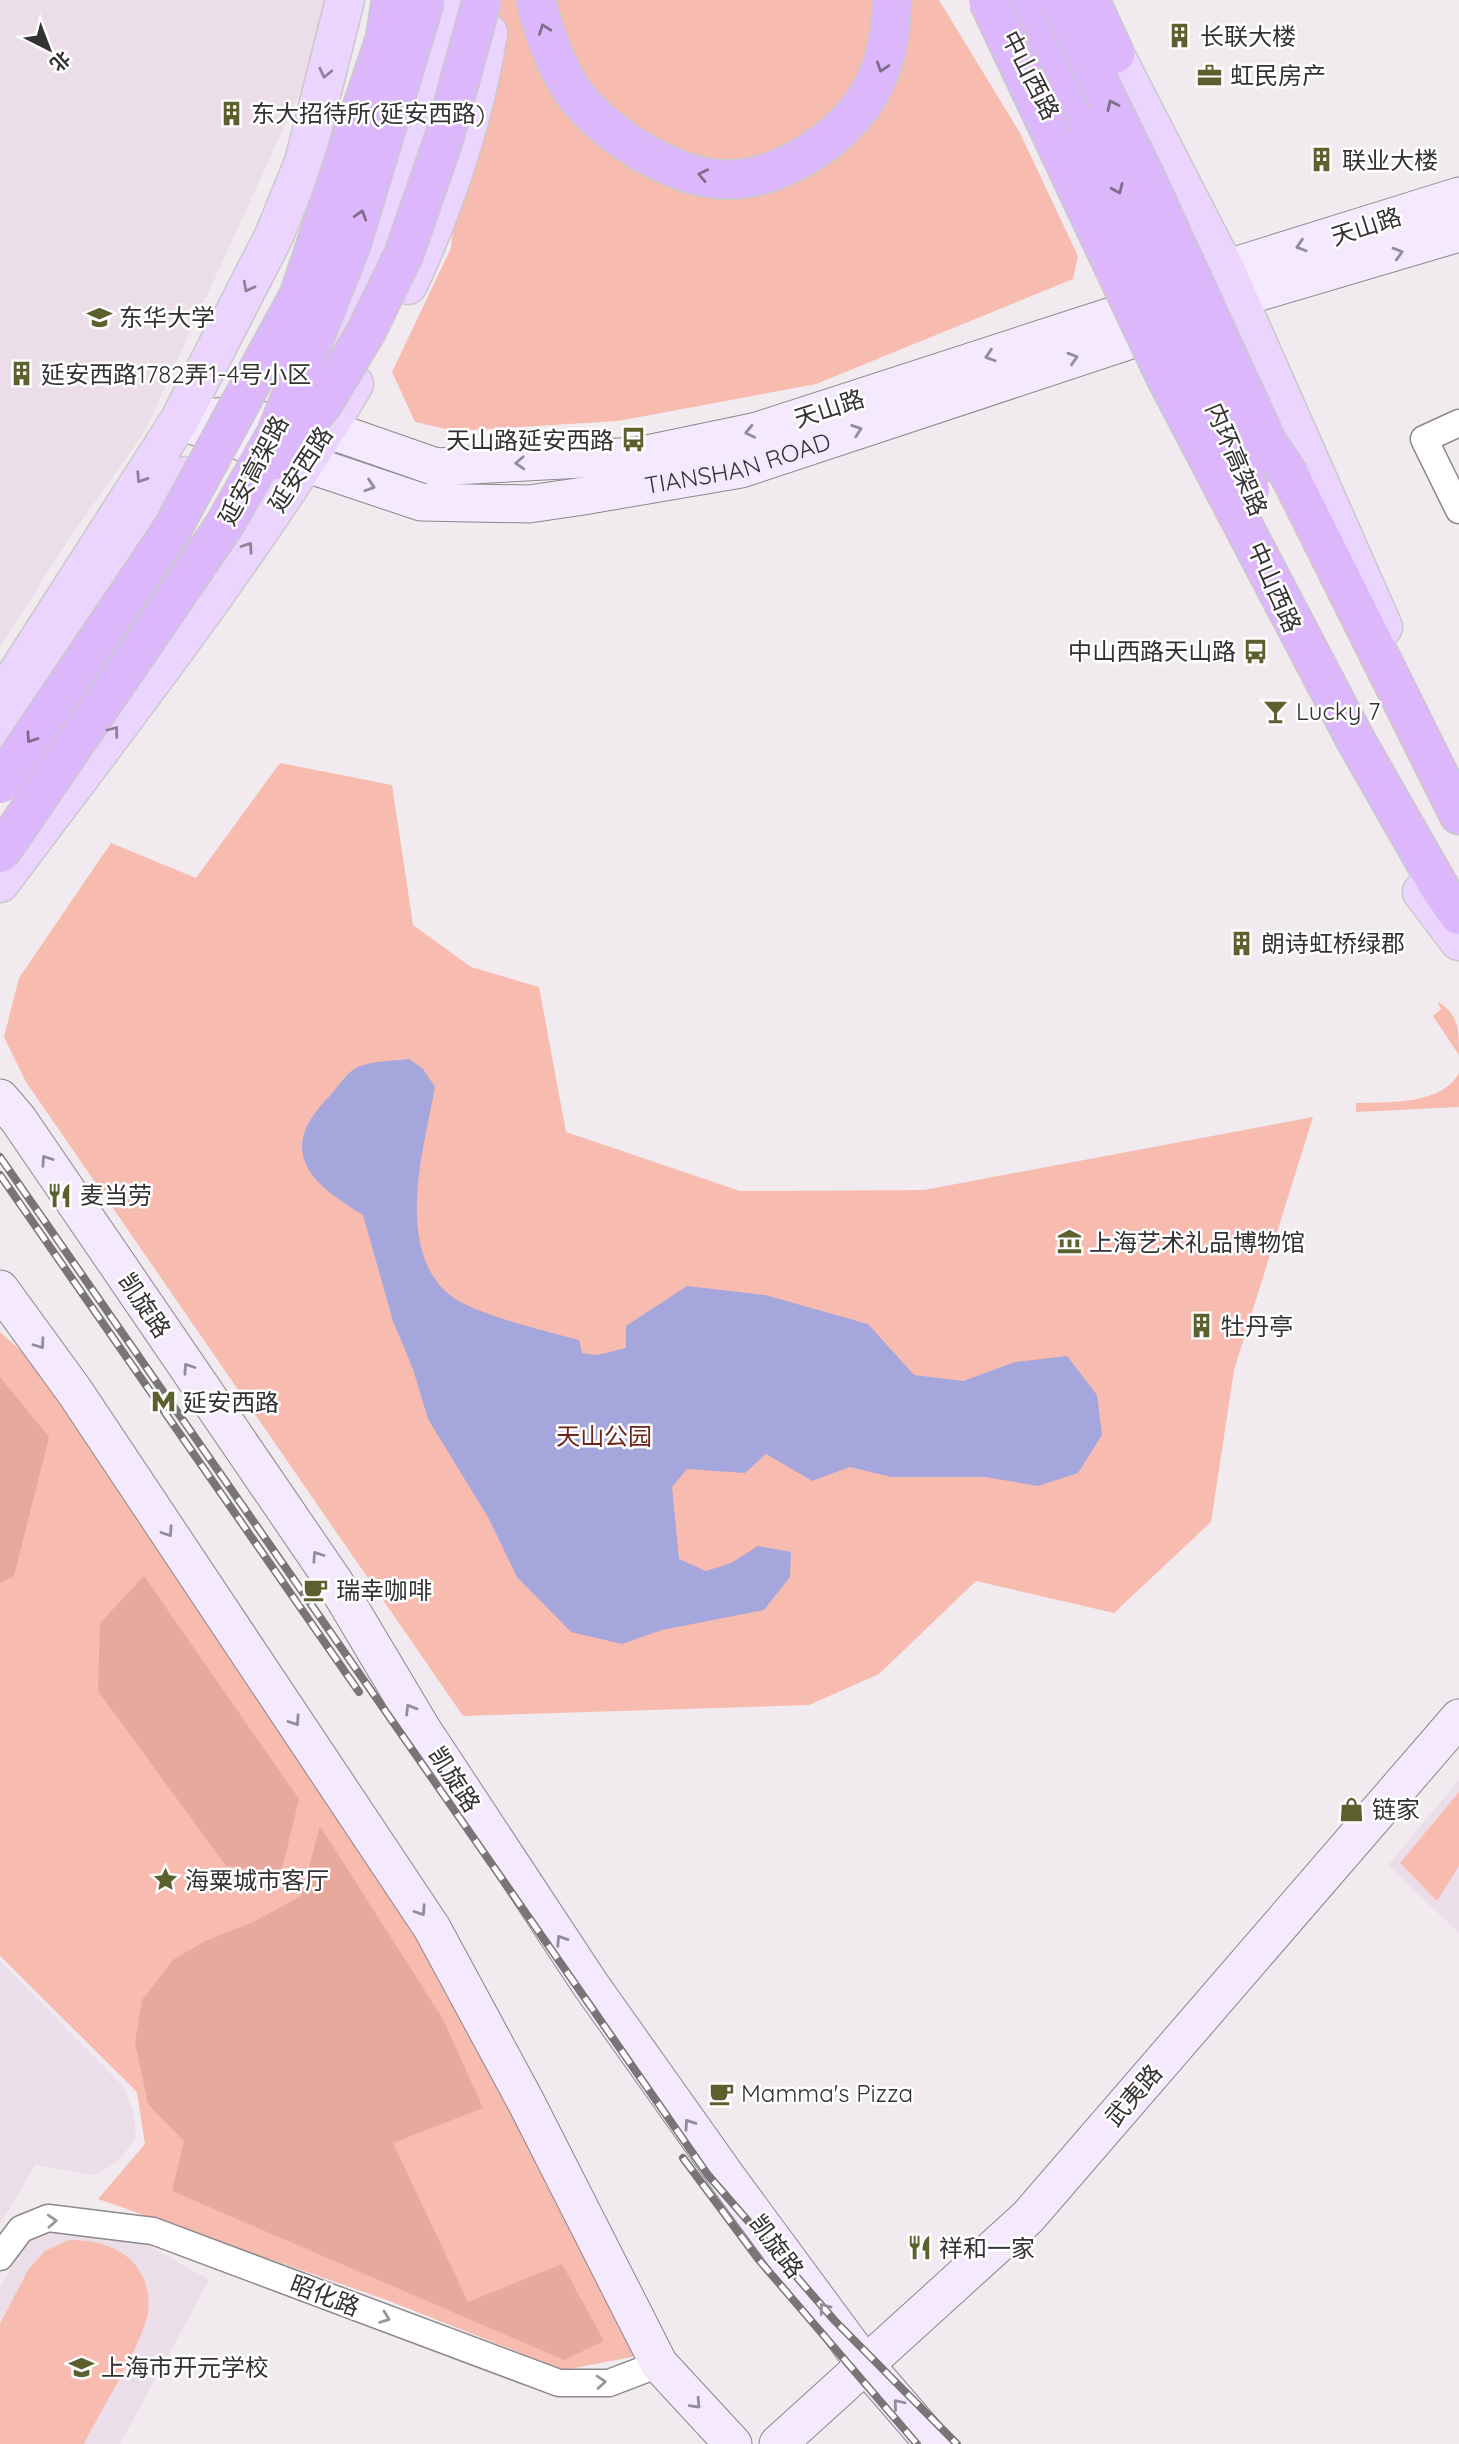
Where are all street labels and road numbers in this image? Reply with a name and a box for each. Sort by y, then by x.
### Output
street label: 中山西路 [996,25,1066,125]
street label: 天山路 [1327,201,1405,251]
street label: 天山路 [790,383,868,433]
street label: 内环高架路 [1200,398,1274,520]
street label: 延安高架路 [212,410,294,530]
street label: 延安西路 [261,421,339,517]
street label: TIANSHAN ROAD [642,425,834,500]
street label: 中山西路 [1242,537,1308,637]
street label: 凯旋路 [112,1267,178,1343]
street label: 凯旋路 [423,1741,487,1817]
street label: 武夷路 [1098,2058,1168,2132]
street label: 凯旋路 [743,2208,811,2284]
street label: 昭化路 [286,2268,364,2322]

